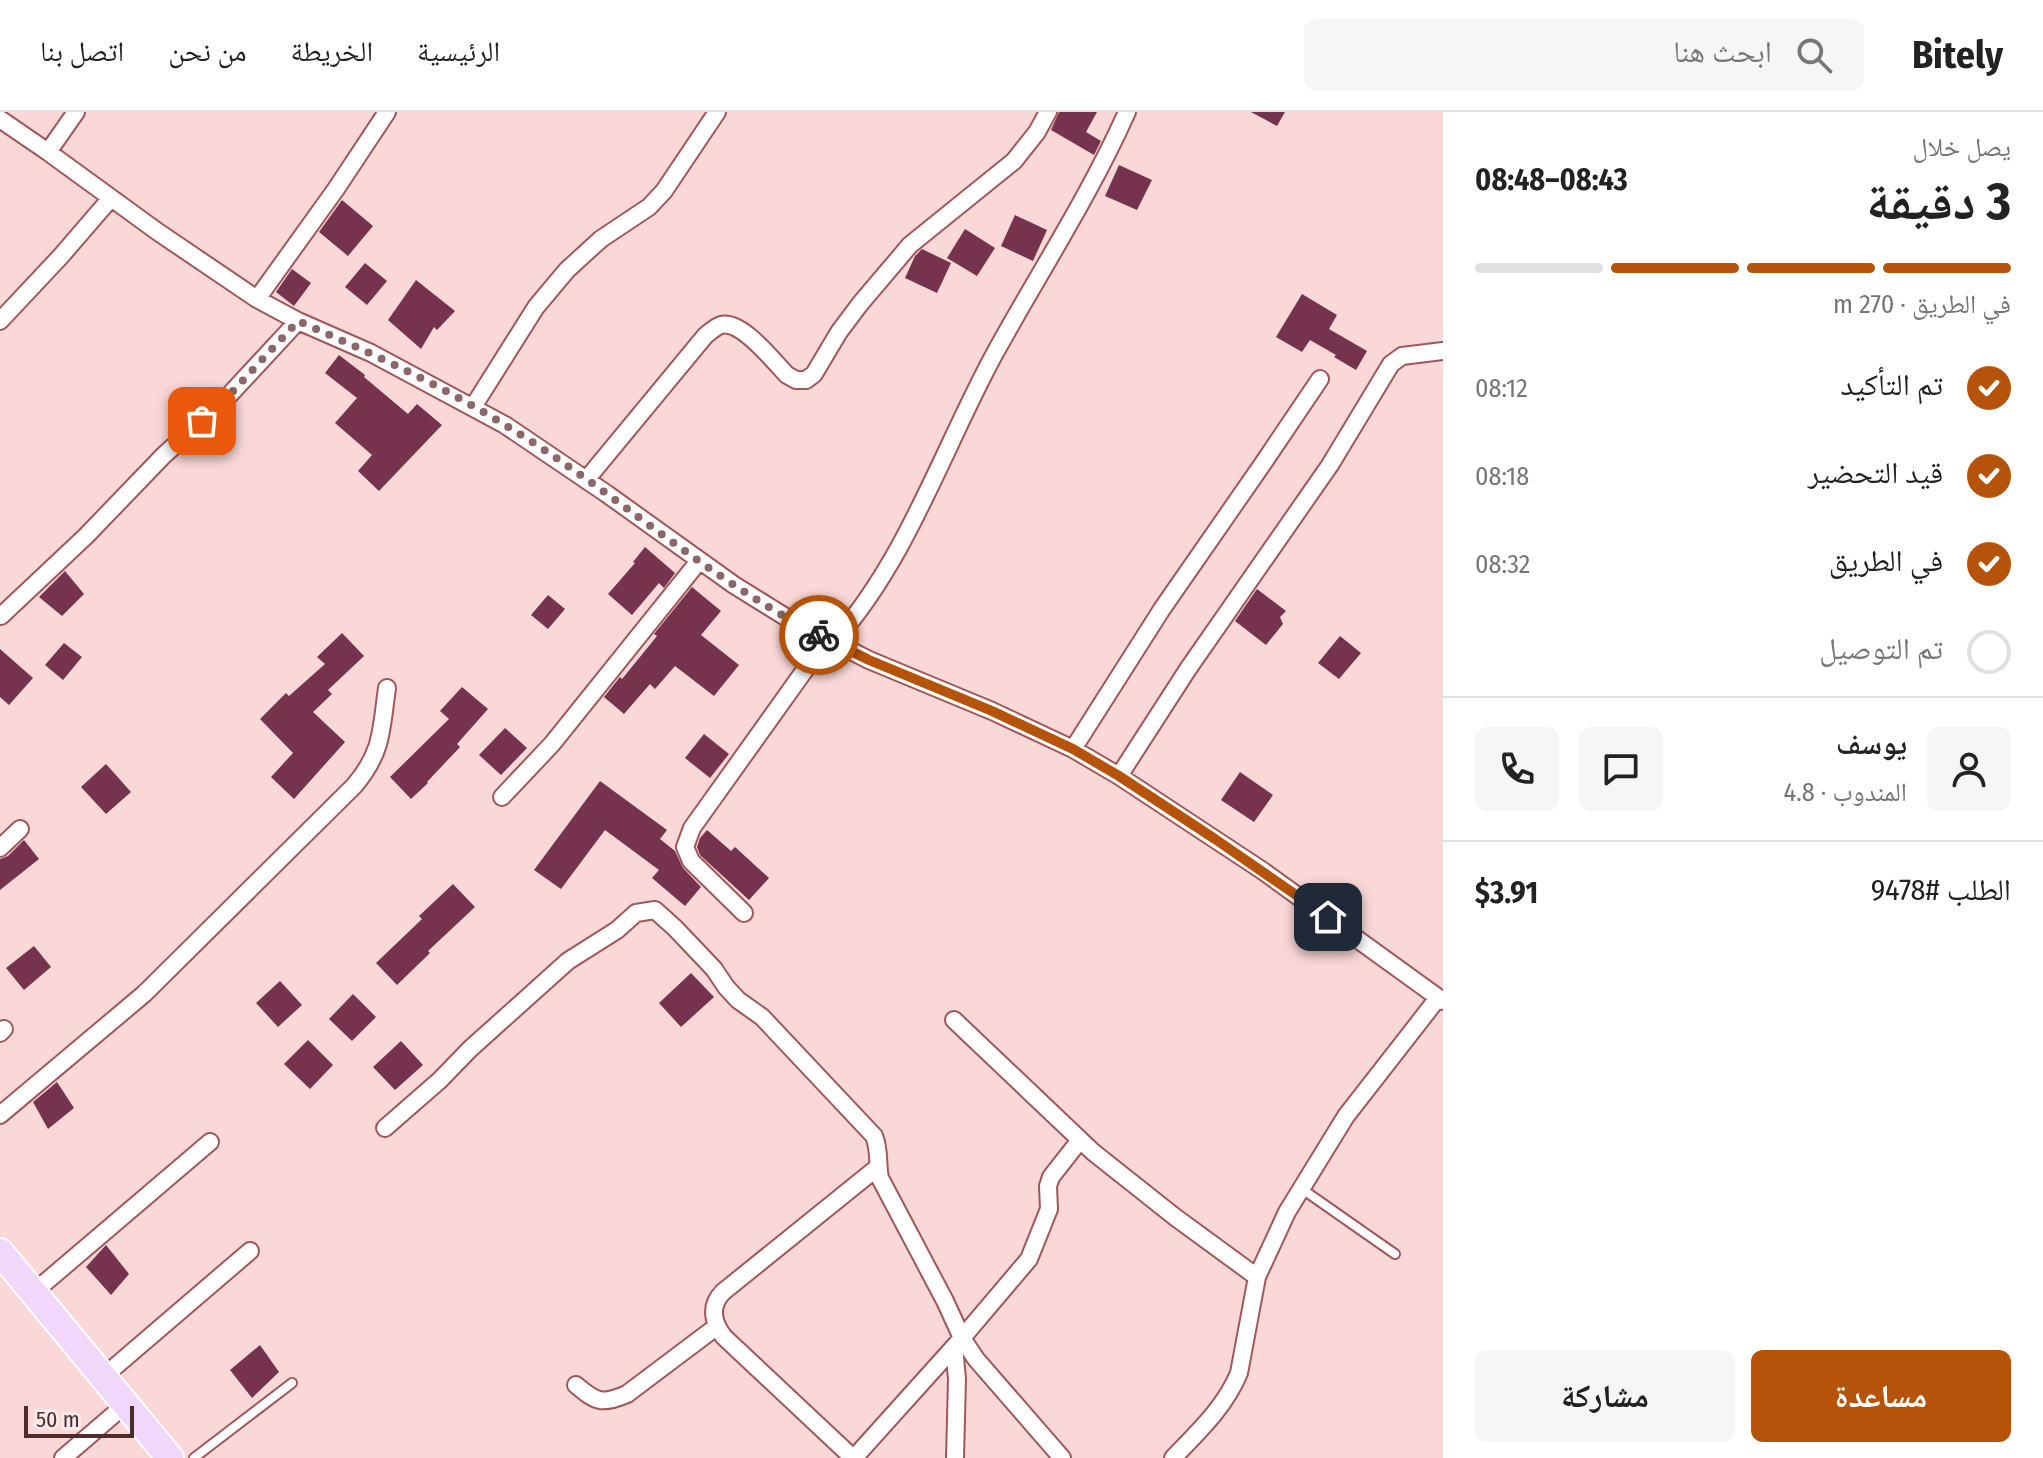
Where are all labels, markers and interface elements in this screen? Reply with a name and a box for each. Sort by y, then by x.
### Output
search box [1304,19,1864,91]
text: Bitely [1912,32,2003,78]
icon: search [1792,33,1836,77]
text: ابحث هنا [1673,34,1772,70]
text: اتصل بنا [40,35,124,68]
text: من نحن [168,35,247,68]
text: الخريطة [291,35,373,68]
text: الرئيسية [417,35,500,68]
text: يصل خلال [1913,132,2011,163]
text: 08:43–08:48 [1475,162,1628,198]
text: 3 دقيقة [1866,170,2011,233]
text: في الطريق · 270 m [1833,289,2011,320]
icon: check [1967,366,2011,410]
text: تم التأكيد [1840,367,1943,403]
text: 08:12 [1475,373,1528,404]
pin [168,387,236,455]
icon: bag [180,399,224,443]
icon: check [1967,454,2011,498]
text: قيد التحضير [1808,455,1943,491]
text: 08:18 [1475,461,1529,492]
icon: check [1967,542,2011,586]
text: في الطريق [1829,543,1943,579]
text: 08:32 [1475,549,1530,580]
courier [779,595,859,675]
icon: bike [797,613,841,657]
text: تم التوصيل [1819,631,1943,667]
text: يوسف [1836,726,1907,762]
button: phone [1475,727,1559,811]
button: chat [1579,727,1663,811]
button: person [1927,727,2011,811]
text: المندوب · 4.8 [1784,777,1907,808]
text: الطلب #9478 [1871,872,2011,908]
text: $3.91 [1475,875,1538,911]
pin [1294,883,1362,951]
icon: home [1306,895,1350,939]
button: مشاركة [1475,1350,1735,1442]
button: مساعدة [1751,1350,2011,1442]
scale bar [24,1402,134,1438]
text: 50 m [36,1406,80,1433]

